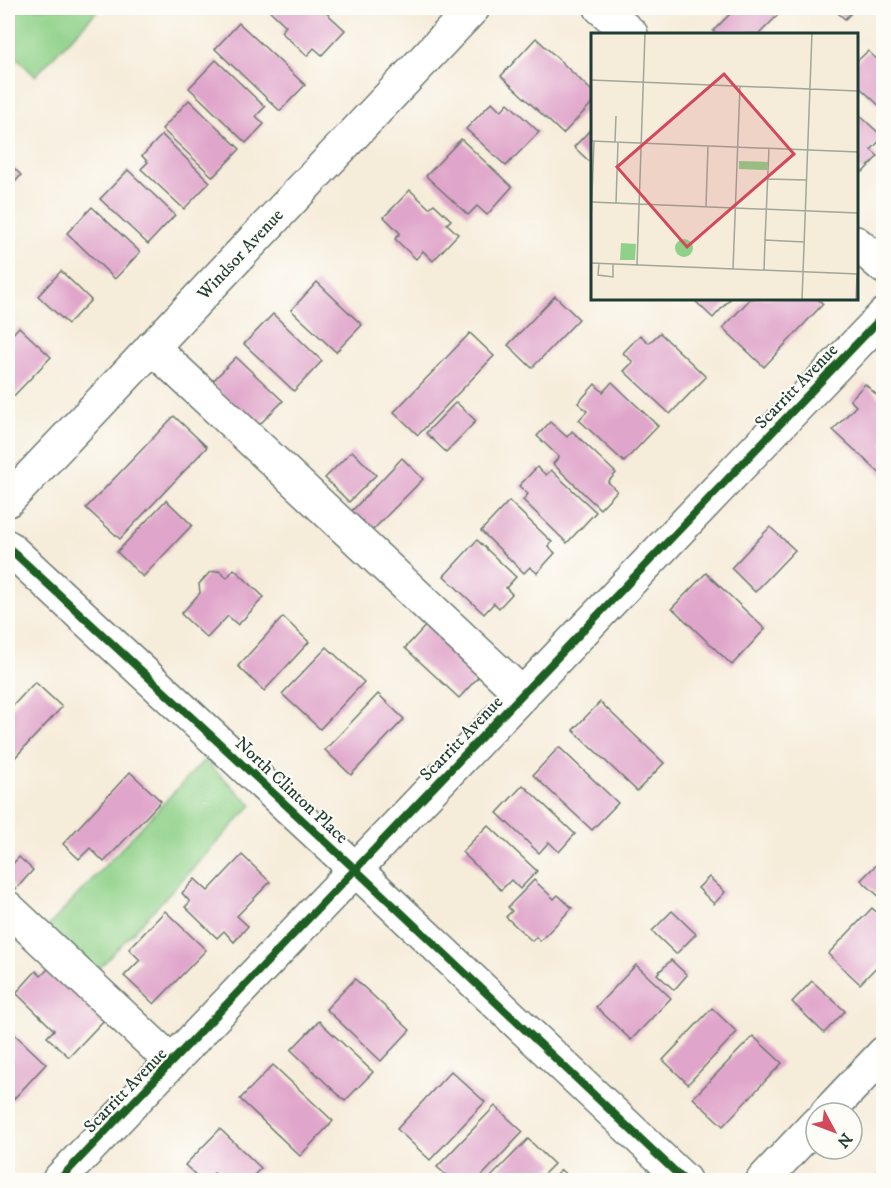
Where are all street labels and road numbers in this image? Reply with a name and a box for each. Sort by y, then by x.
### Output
street label: Windsor Avenue [192,205,289,306]
street label: Scarritt Avenue [751,339,843,434]
street label: Scarritt Avenue [416,691,508,786]
street label: North Clinton Place [230,733,352,849]
street label: Scarritt Avenue [80,1043,172,1138]

